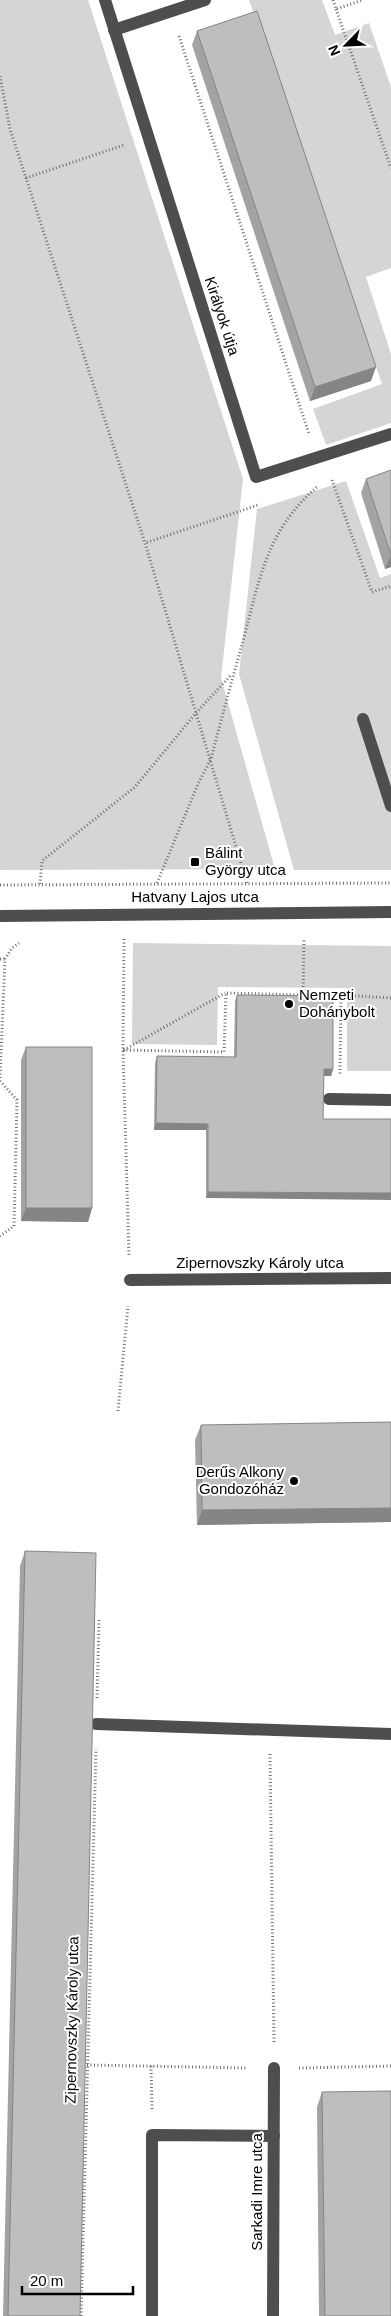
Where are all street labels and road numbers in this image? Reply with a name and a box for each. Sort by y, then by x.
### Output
street label: Királyok útja [202,274,243,358]
street label: Hatvany Lajos utca [131,888,259,905]
street label: Zipernovszky Károly utca [176,1254,344,1271]
street label: Zipernovszky Károly utca [62,1935,81,2104]
street label: Sarkadi Imre utca [248,2133,265,2251]

